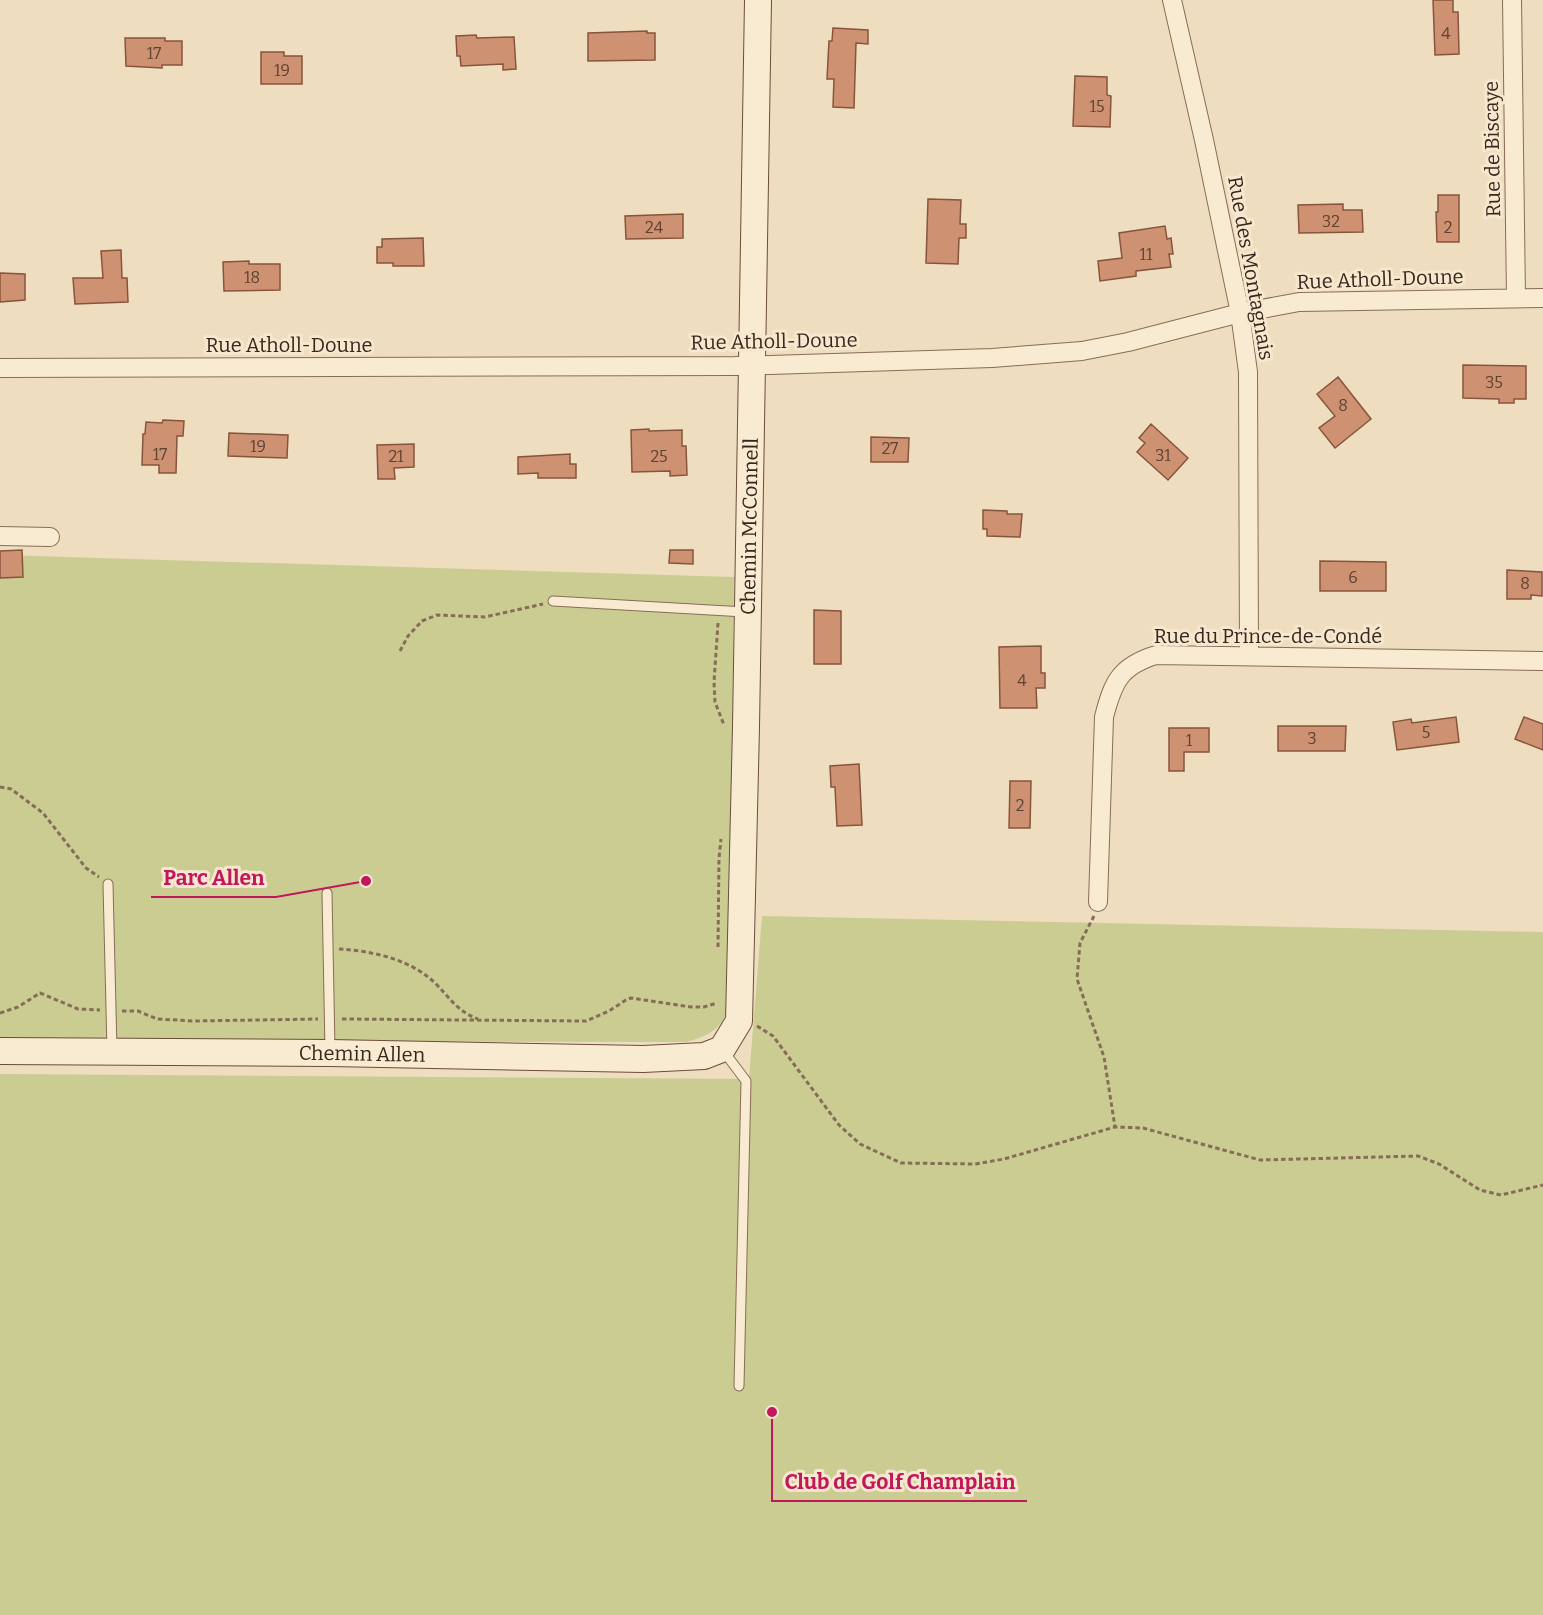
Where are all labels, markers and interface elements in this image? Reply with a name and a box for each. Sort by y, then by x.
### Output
house number: 4 [1441,24,1451,43]
house number: 17 [147,44,161,63]
house number: 19 [274,61,290,80]
street label: Rue de Biscaye [1479,81,1505,217]
house number: 15 [1089,97,1105,116]
street label: Rue des Montagnais [1223,174,1279,362]
house number: 32 [1322,212,1340,231]
house number: 24 [645,218,664,237]
house number: 2 [1444,218,1452,237]
house number: 11 [1140,245,1153,264]
street label: Rue Atholl-Doune [1296,264,1464,294]
house number: 18 [244,268,260,287]
street label: Rue Atholl-Doune [690,328,858,354]
street label: Rue Atholl-Doune [205,333,373,357]
house number: 35 [1485,373,1503,392]
house number: 8 [1338,396,1348,415]
house number: 19 [250,437,266,456]
street label: Chemin McConnell [736,437,763,615]
house number: 27 [882,439,898,458]
house number: 17 [153,445,167,464]
house number: 31 [1155,446,1171,465]
house number: 21 [388,447,404,466]
house number: 25 [650,447,668,466]
house number: 6 [1348,568,1358,587]
house number: 8 [1520,574,1530,593]
street label: Rue du Prince-de-Condé [1154,624,1382,648]
house number: 4 [1017,671,1027,690]
house number: 5 [1422,723,1430,742]
house number: 3 [1307,729,1317,748]
house number: 1 [1186,731,1193,750]
house number: 2 [1016,796,1024,815]
callout: Parc Allen [151,858,276,897]
text: Parc Allen [163,865,265,891]
street label: Chemin Allen [299,1041,426,1067]
callout: Club de Golf Champlain [772,1462,1027,1501]
text: Club de Golf Champlain [784,1469,1016,1495]

